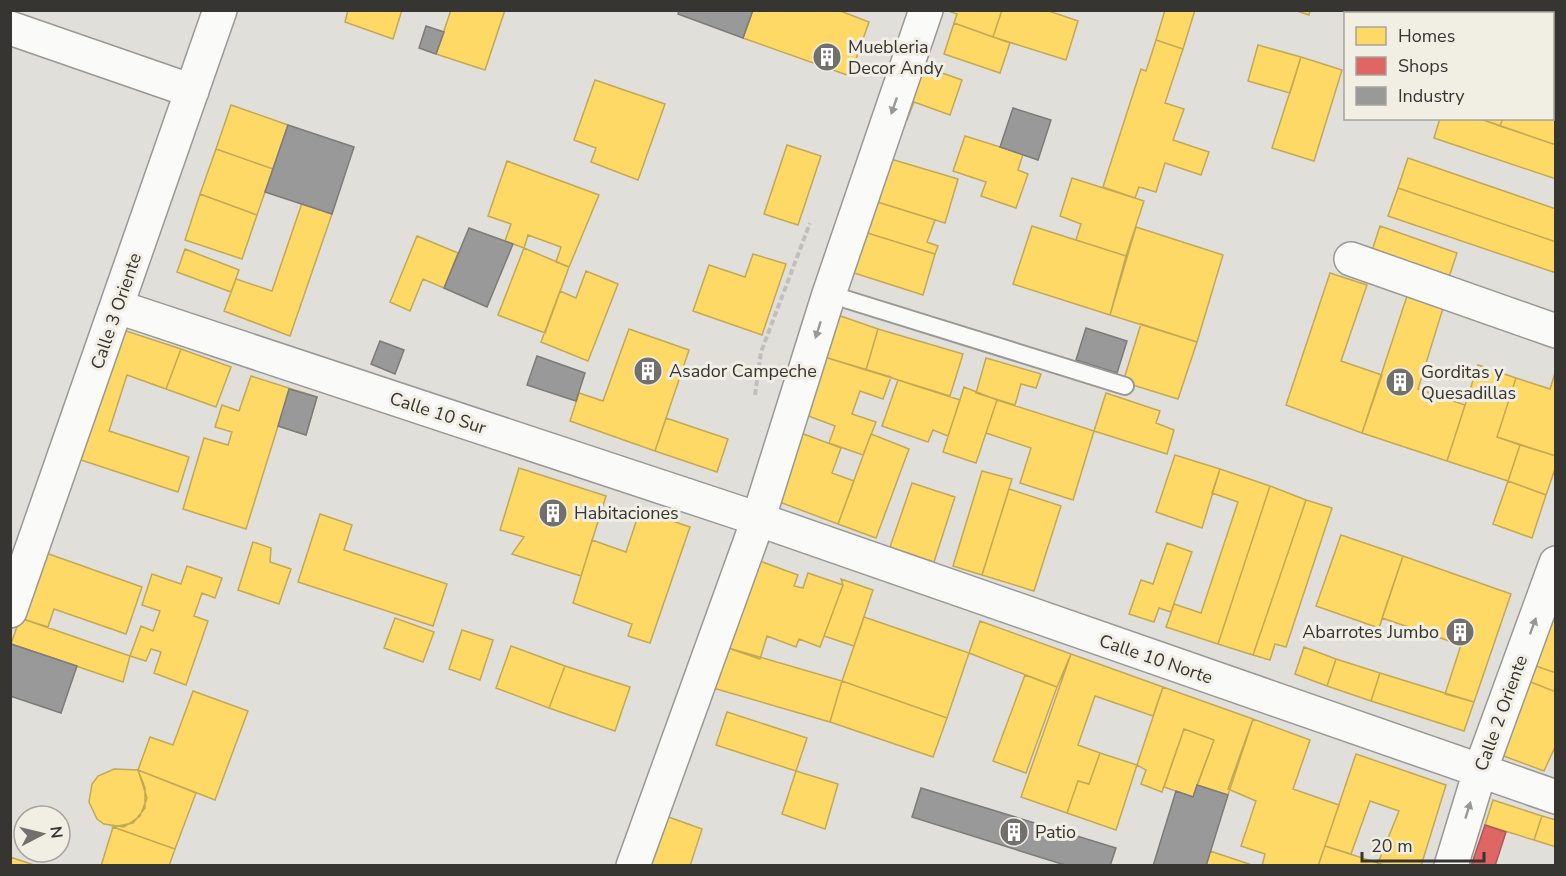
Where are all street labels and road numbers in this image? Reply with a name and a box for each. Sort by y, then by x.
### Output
street label: Calle 3 Oriente [85,250,147,372]
street label: Calle 10 Sur [387,386,490,440]
street label: Calle 10 Norte [1096,628,1216,690]
street label: Calle 2 Oriente [1469,652,1533,774]

